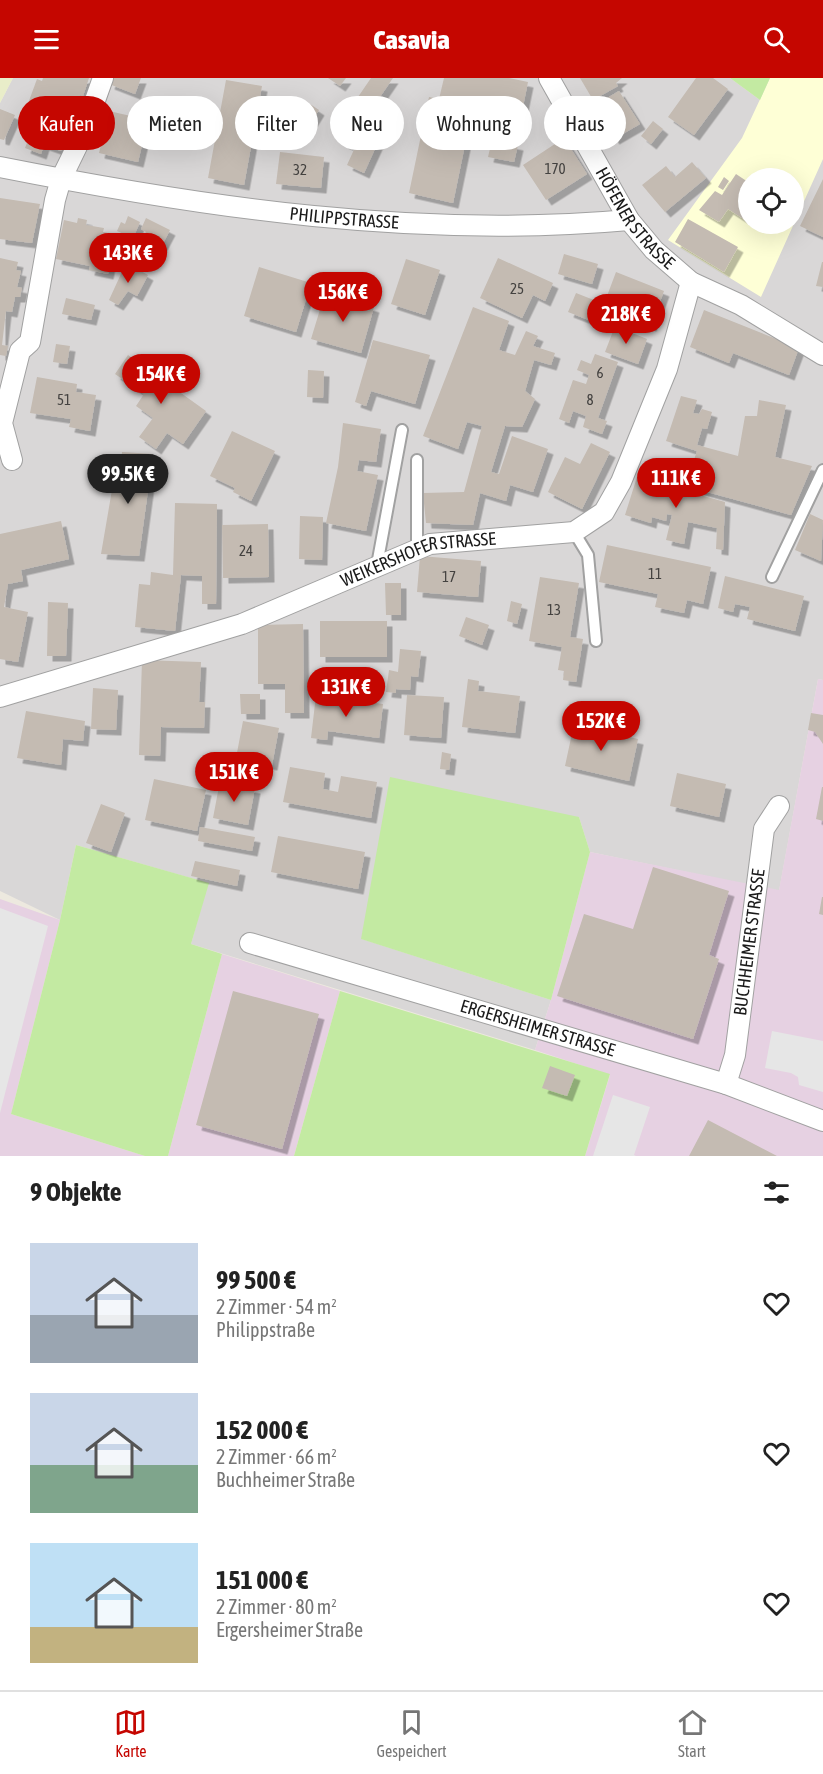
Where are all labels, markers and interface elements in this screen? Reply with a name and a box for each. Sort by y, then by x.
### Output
icon: menu [30,23,63,56]
icon: search [760,23,793,56]
text: Casavia [373,24,450,55]
chip: Kaufen [18,96,115,150]
chip: Mieten [127,96,223,150]
chip: Filter [235,96,318,150]
chip: Neu [330,96,404,150]
chip: Wohnung [416,96,532,150]
chip: Haus [544,96,626,150]
house number: 170 [544,160,566,177]
house number: 32 [293,161,307,178]
street label: HÖFENER STRASSE [591,163,679,273]
map controls [738,168,804,234]
button: locate [738,168,804,234]
street label: PHILIPPSTRASSE [289,203,399,233]
pin: 143K € [79,233,177,284]
text: 143K € [103,241,153,264]
pin: 156K € [294,272,392,323]
text: 156K € [318,280,368,303]
house number: 25 [510,280,524,297]
pin: 218K € [577,294,675,345]
text: 218K € [601,302,651,325]
pin: 154K € [112,354,210,405]
text: 154K € [136,362,186,385]
house number: 6 [596,364,604,381]
house number: 51 [57,391,71,408]
house number: 8 [586,391,594,408]
pin: 99.5K € [73,454,183,505]
pin: 111K € [627,458,725,509]
text: 99.5K € [101,462,155,485]
text: 111K € [651,466,701,489]
street label: WEIKERSHOFER STRASSE [337,528,497,591]
house number: 24 [239,542,253,559]
house number: 11 [648,565,662,582]
house number: 17 [442,568,456,585]
house number: 13 [547,601,561,618]
pin: 131K € [297,667,395,718]
text: 131K € [321,675,371,698]
pin: 152K € [552,701,650,752]
text: 152K € [576,709,626,732]
pin: 151K € [185,752,283,803]
text: 151K € [209,760,259,783]
street label: BUCHHEIMER STRASSE [729,867,769,1017]
street label: ERGERSHEIMER STRASSE [458,995,618,1061]
icon: filters [760,1176,793,1209]
text: 9 Objekte [30,1177,122,1207]
text: 99 500 € [216,1265,296,1295]
icon: home [78,1267,150,1339]
icon: heart [760,1287,793,1320]
text: 2 Zimmer · 54 m² [216,1295,337,1318]
text: Philippstraße [216,1318,315,1341]
text: 152 000 € [216,1415,308,1445]
icon: home [78,1417,150,1489]
icon: heart [760,1437,793,1470]
text: 2 Zimmer · 66 m² [216,1445,337,1468]
text: Buchheimer Straße [216,1468,355,1491]
text: 151 000 € [216,1565,308,1595]
icon: home [78,1567,150,1639]
icon: heart [760,1587,793,1620]
text: 2 Zimmer · 80 m² [216,1595,337,1618]
text: Ergersheimer Straße [216,1618,363,1641]
tab: Karte [114,1706,147,1760]
tab: Gespeichert [376,1706,447,1760]
tab: Start [676,1706,709,1760]

